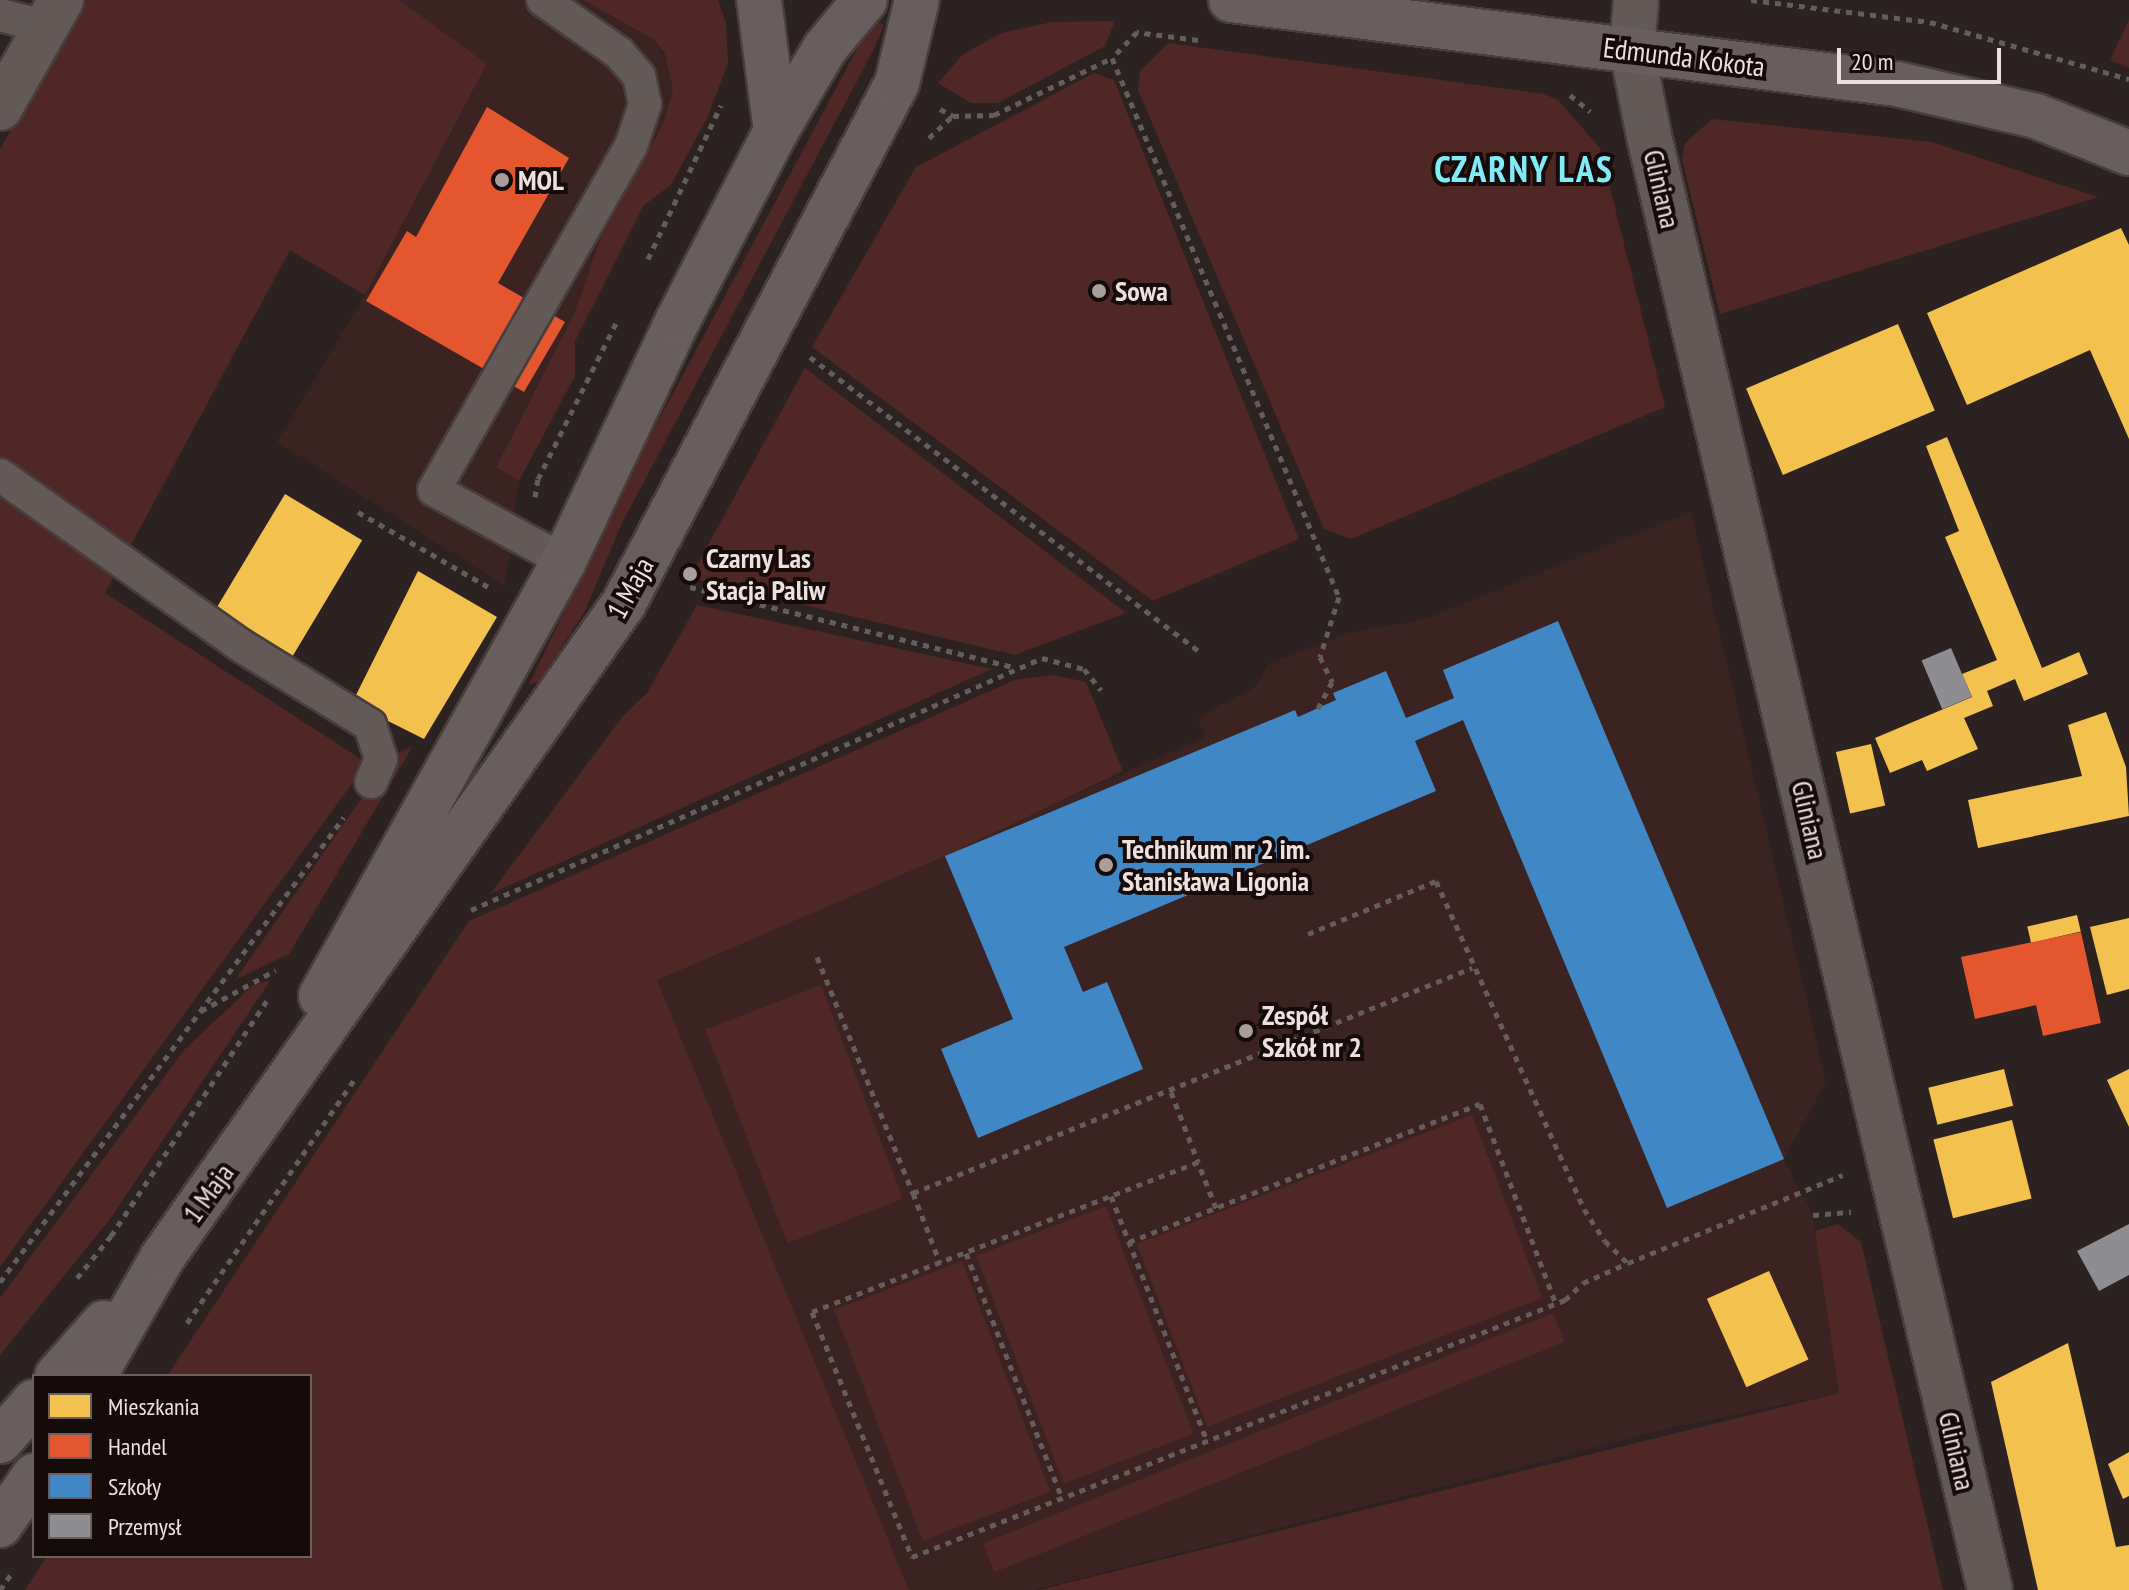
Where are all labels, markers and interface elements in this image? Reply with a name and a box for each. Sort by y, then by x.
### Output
street label: Edmunda Kokota [1601,30,1767,84]
scale bar [1841,32,2005,82]
text: 20 m [1851,46,1893,77]
district label: CZARNY LAS [1434,147,1614,191]
street label: Gliniana [1637,147,1687,231]
place label: MOL [518,163,564,197]
marker: MOL [493,171,511,189]
place label: Sowa [1115,274,1168,308]
marker: Sowa [1090,282,1108,300]
place label: Czarny Las Stacja Paliw [706,541,825,607]
street label: 1 Maja [600,552,660,624]
marker: Czarny Las Stacja Paliw [681,565,699,583]
street label: Gliniana [1785,778,1835,862]
place label: Technikum nr 2 im. Stanisława Ligonia [1122,832,1310,898]
marker: Technikum nr 2 im. Stanisława Ligonia [1097,856,1115,874]
place label: Zespół Szkół nr 2 [1262,998,1362,1064]
marker: Zespół Szkół nr 2 [1237,1022,1255,1040]
street label: 1 Maja [175,1157,241,1229]
legend [32,1374,312,1558]
text: Mieszkania [108,1391,199,1422]
street label: Gliniana [1932,1409,1982,1493]
text: Handel [108,1431,167,1462]
text: Szkoły [108,1471,161,1502]
text: Przemysł [108,1511,181,1542]

